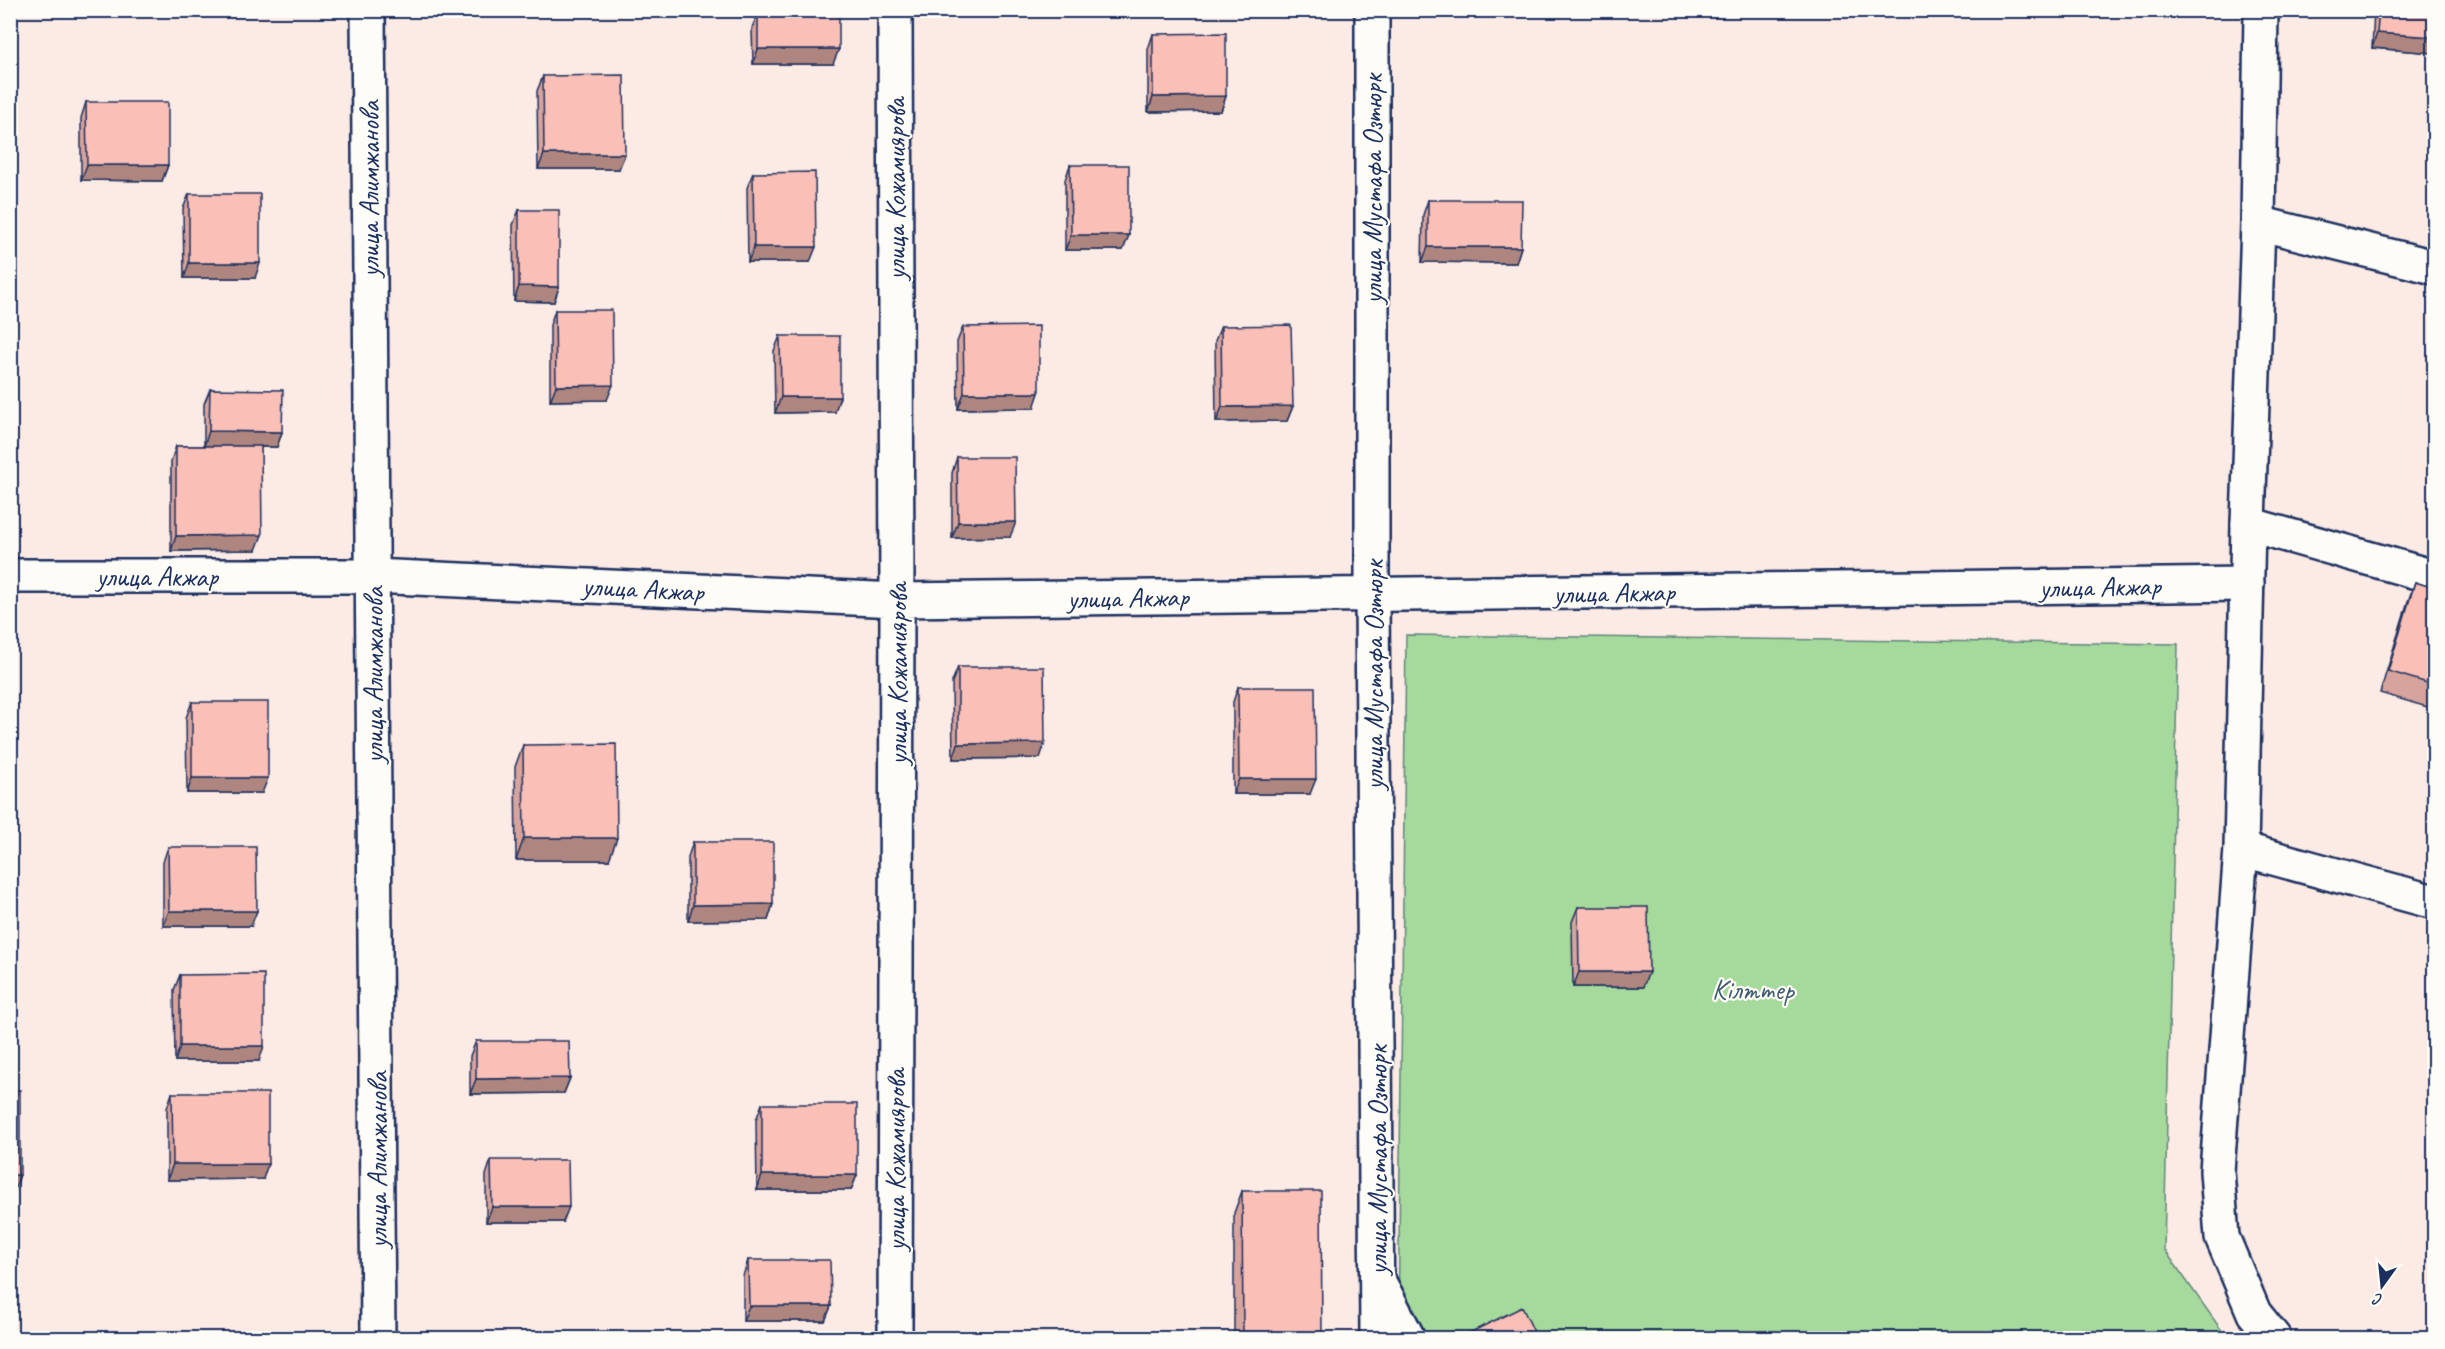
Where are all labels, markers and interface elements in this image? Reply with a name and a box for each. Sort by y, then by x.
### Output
street label: улица Мустафа Озтюрк [1355,72,1390,306]
street label: улица Кожамиярова [878,95,913,282]
street label: улица Алимжанова [352,99,387,279]
street label: улица Мустафа Озтюрк [1356,558,1391,792]
street label: улица Акжар [94,559,219,594]
street label: улица Акжар [579,568,706,609]
street label: улица Акжар [2037,568,2162,605]
street label: улица Акжар [1551,574,1676,611]
street label: улица Акжар [1065,579,1190,616]
street label: улица Кожамиярова [880,580,915,767]
street label: улица Алимжанова [356,585,391,765]
park label: Кілттер [1712,972,1795,1007]
street label: улица Мустафа Озтюрк [1360,1043,1395,1277]
street label: улица Кожамиярова [878,1066,913,1253]
street label: улица Алимжанова [360,1070,395,1250]
north arrow [2352,1256,2412,1316]
text: С [2370,1288,2385,1310]

